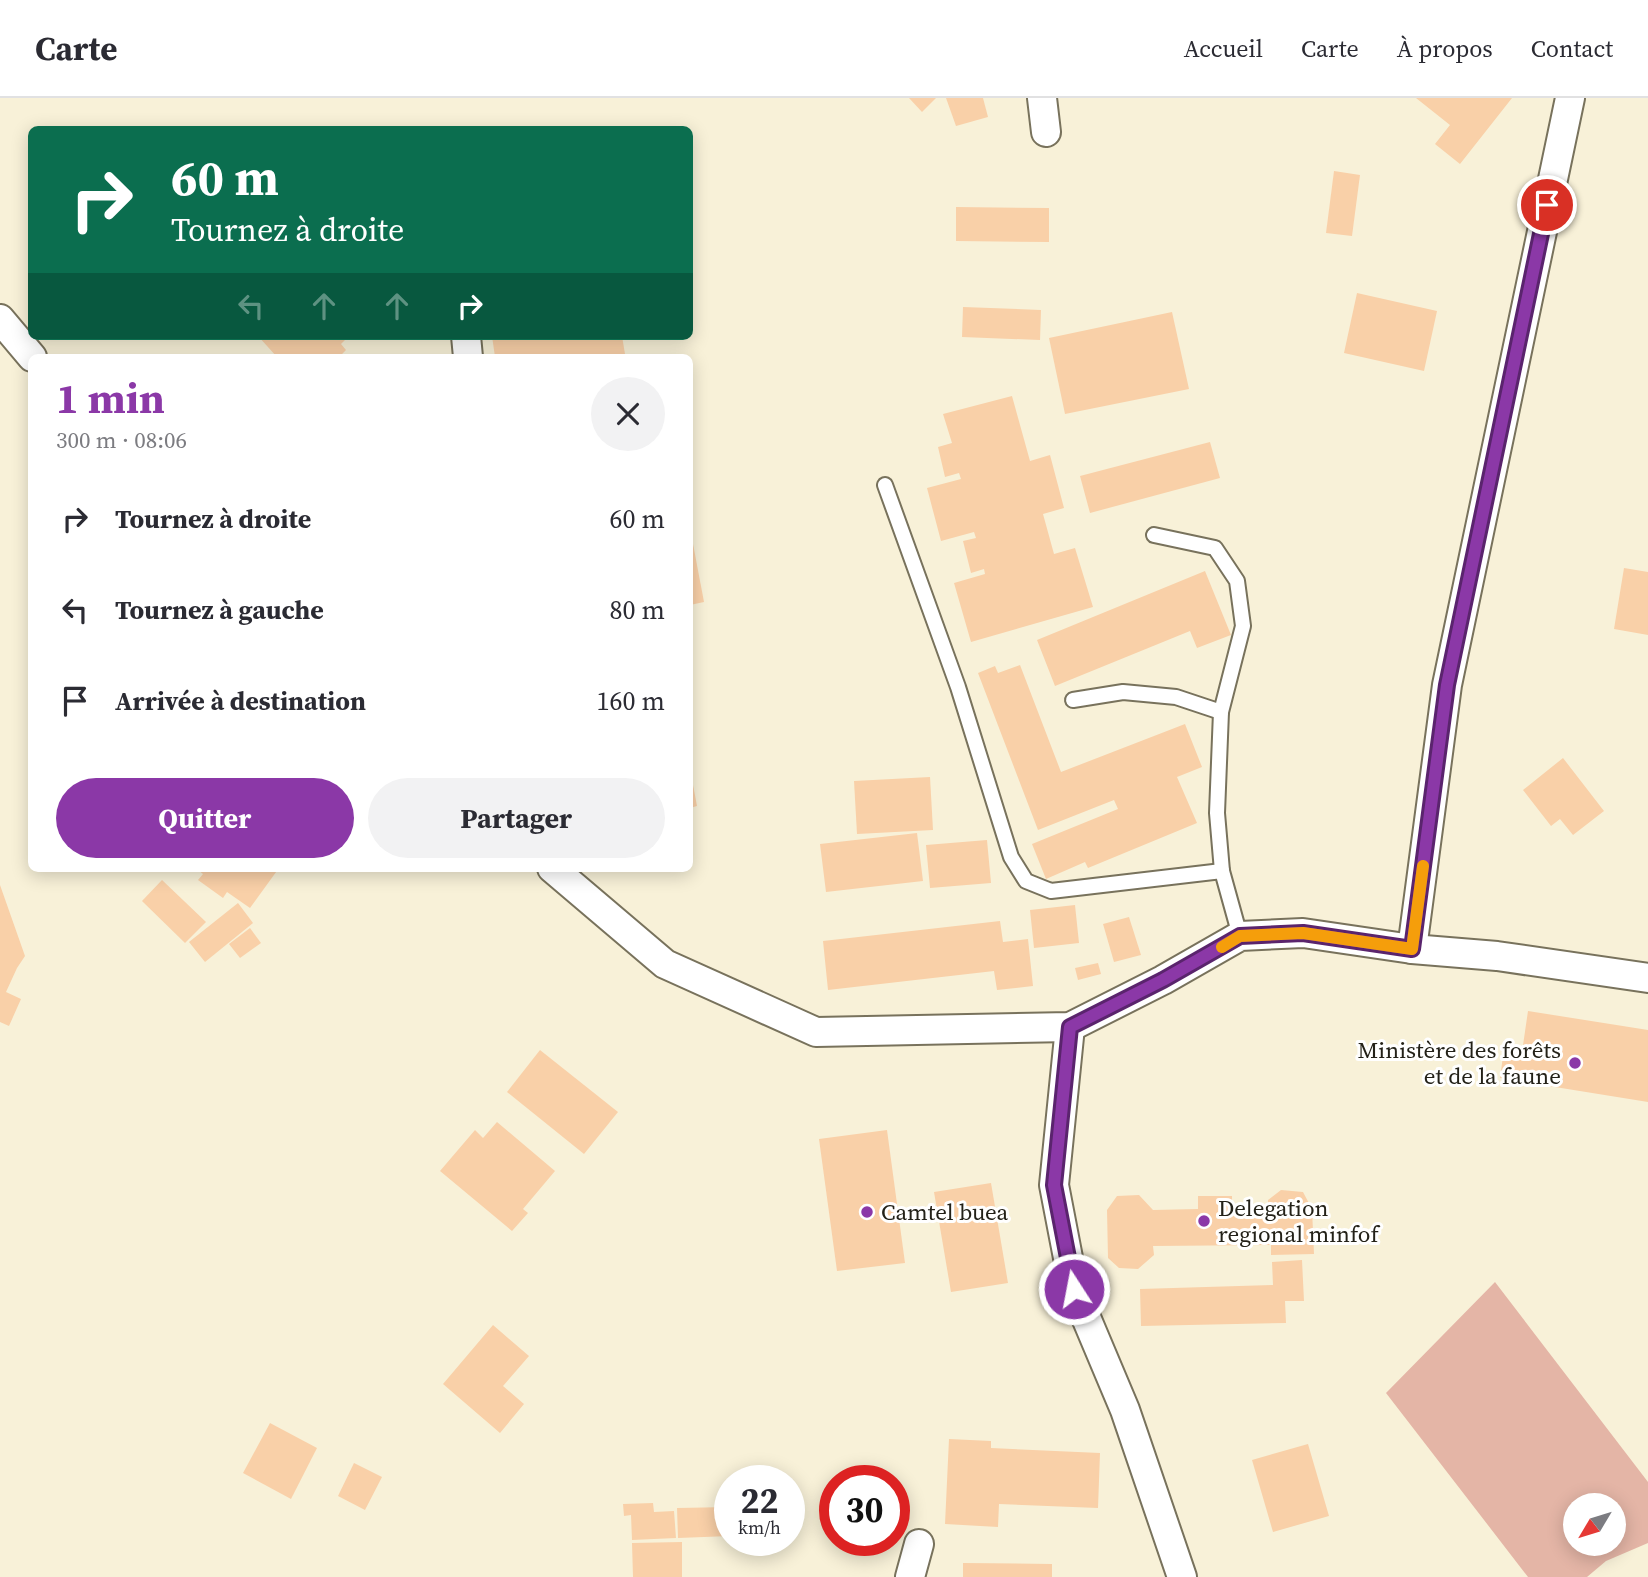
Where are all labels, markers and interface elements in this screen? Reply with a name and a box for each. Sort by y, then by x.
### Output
text: Carte [35,26,117,71]
text: Accueil [1184,32,1263,65]
text: Carte [1301,32,1359,65]
text: À propos [1397,32,1493,65]
text: Contact [1531,32,1613,65]
text: 60 m [171,144,279,211]
icon: right [56,154,147,245]
pin [1517,175,1577,235]
icon: arrive [1528,186,1566,224]
text: Tournez à droite [171,208,404,252]
icon: left [232,287,270,325]
icon: ahead [305,287,343,325]
icon: ahead [378,287,416,325]
icon: right [451,287,489,325]
text: 1 min [56,369,165,427]
button: close [591,377,665,451]
text: 300 m · 08:06 [56,424,187,456]
icon: right [56,500,94,538]
text: Tournez à droite [115,501,311,537]
text: 60 m [610,501,665,537]
icon: left [56,591,94,629]
text: Tournez à gauche [115,592,324,628]
text: 80 m [610,592,665,628]
icon: arrive [56,682,94,720]
text: Arrivée à destination [115,683,366,719]
text: 160 m [597,683,665,719]
button: Quitter [56,778,354,858]
button: Partager [368,778,665,858]
place label: Ministère des forêts et de la faune [1358,1034,1561,1092]
marker: Ministère des forêts et de la faune [1567,1055,1583,1071]
place label: Delegation regional minfof [1218,1192,1380,1250]
place label: Camtel buea [881,1196,1009,1228]
marker: Camtel buea [859,1204,875,1220]
marker: Delegation regional minfof [1196,1213,1212,1229]
position arrow [1037,1252,1111,1326]
speed limit sign: 30 [819,1465,910,1556]
text: 22 [741,1477,778,1525]
north arrow [1563,1493,1626,1556]
map controls [1563,1493,1626,1556]
text: km/h [738,1515,781,1540]

